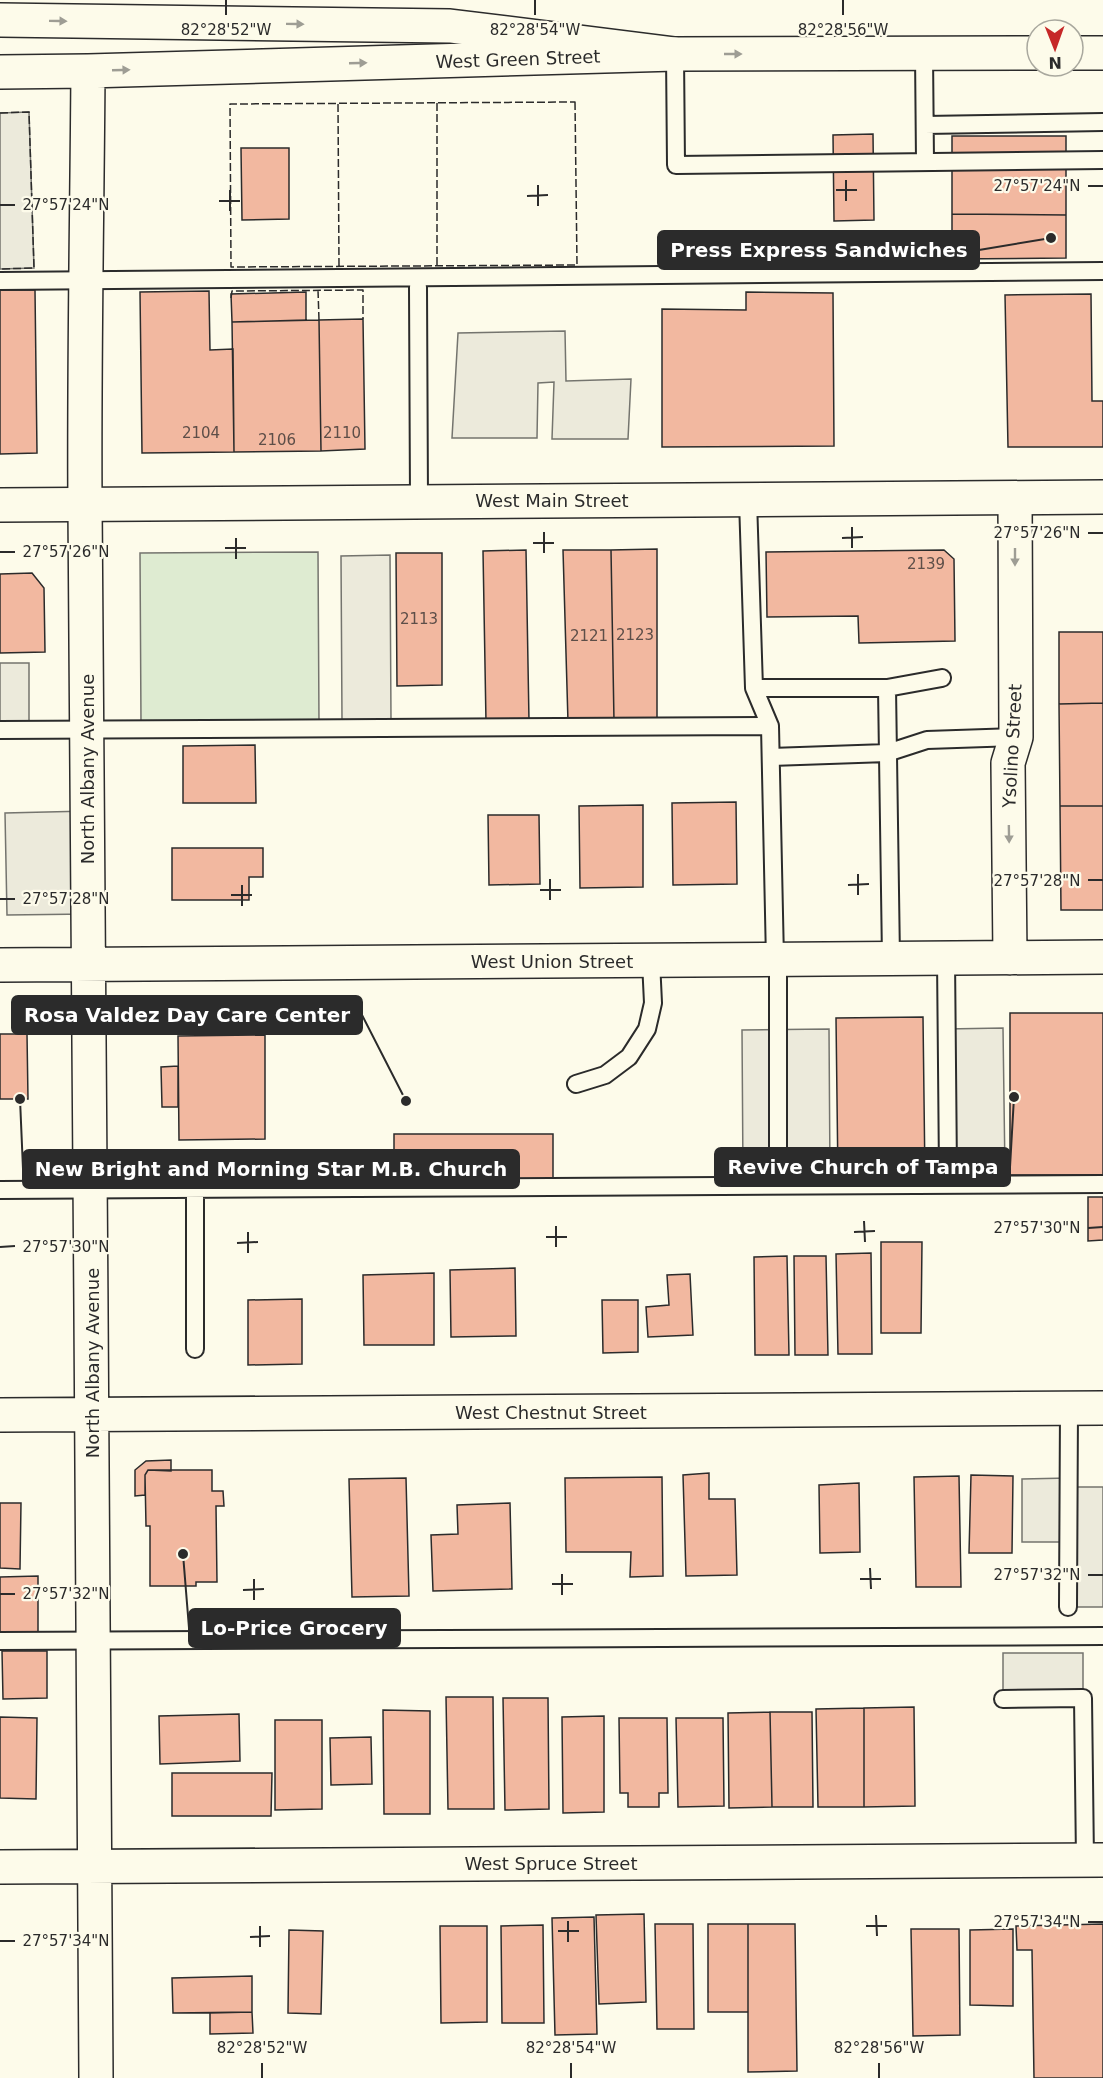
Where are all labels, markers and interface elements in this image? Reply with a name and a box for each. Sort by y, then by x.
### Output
one-way arrow [49,16,68,26]
north arrow [1025,18,1085,78]
one-way arrow [286,19,305,29]
text: 82°28'52"W [181,21,271,39]
text: 82°28'54"W [490,21,580,39]
text: 82°28'56"W [798,21,888,39]
street label: West Green Street [435,46,601,72]
one-way arrow [724,49,743,59]
text: N [1048,53,1062,72]
one-way arrow [349,59,368,68]
one-way arrow [112,65,131,75]
text: 27°57'24"N [993,177,1081,195]
text: 27°57'24"N [22,196,110,214]
callout: Press Express Sandwiches [658,231,979,269]
text: Press Express Sandwiches [670,238,968,262]
house number: 2104 [182,424,220,442]
house number: 2110 [323,424,361,442]
house number: 2106 [258,431,296,449]
street label: West Main Street [475,490,629,511]
text: 27°57'26"N [993,524,1081,542]
text: 27°57'26"N [22,543,110,561]
one-way arrow [1010,547,1020,566]
house number: 2139 [907,555,945,573]
house number: 2113 [400,610,438,628]
house number: 2123 [616,626,654,644]
house number: 2121 [570,627,608,645]
street label: North Albany Avenue [77,674,98,864]
street label: Ysolino Street [998,683,1026,810]
one-way arrow [1004,825,1014,844]
text: 27°57'28"N [993,872,1081,890]
text: 27°57'28"N [22,890,110,908]
street label: West Union Street [471,951,633,972]
callout: Rosa Valdez Day Care Center [12,996,362,1034]
text: Rosa Valdez Day Care Center [24,1003,350,1027]
callout: Revive Church of Tampa [715,1148,1010,1186]
callout: New Bright and Morning Star M.B. Church [23,1150,519,1188]
text: Revive Church of Tampa [727,1155,999,1179]
text: New Bright and Morning Star M.B. Church [35,1157,507,1181]
text: 27°57'30"N [993,1219,1081,1237]
text: 27°57'30"N [22,1238,110,1256]
street label: North Albany Avenue [82,1268,103,1458]
street label: West Chestnut Street [455,1402,647,1423]
text: 27°57'32"N [993,1566,1081,1584]
text: 27°57'32"N [22,1585,110,1603]
callout: Lo-Price Grocery [189,1609,400,1647]
text: Lo-Price Grocery [201,1616,387,1640]
street label: West Spruce Street [464,1853,638,1874]
text: 27°57'34"N [993,1913,1081,1931]
text: 27°57'34"N [22,1932,110,1950]
text: 82°28'52"W [217,2039,307,2057]
text: 82°28'54"W [526,2039,616,2057]
text: 82°28'56"W [834,2039,924,2057]

